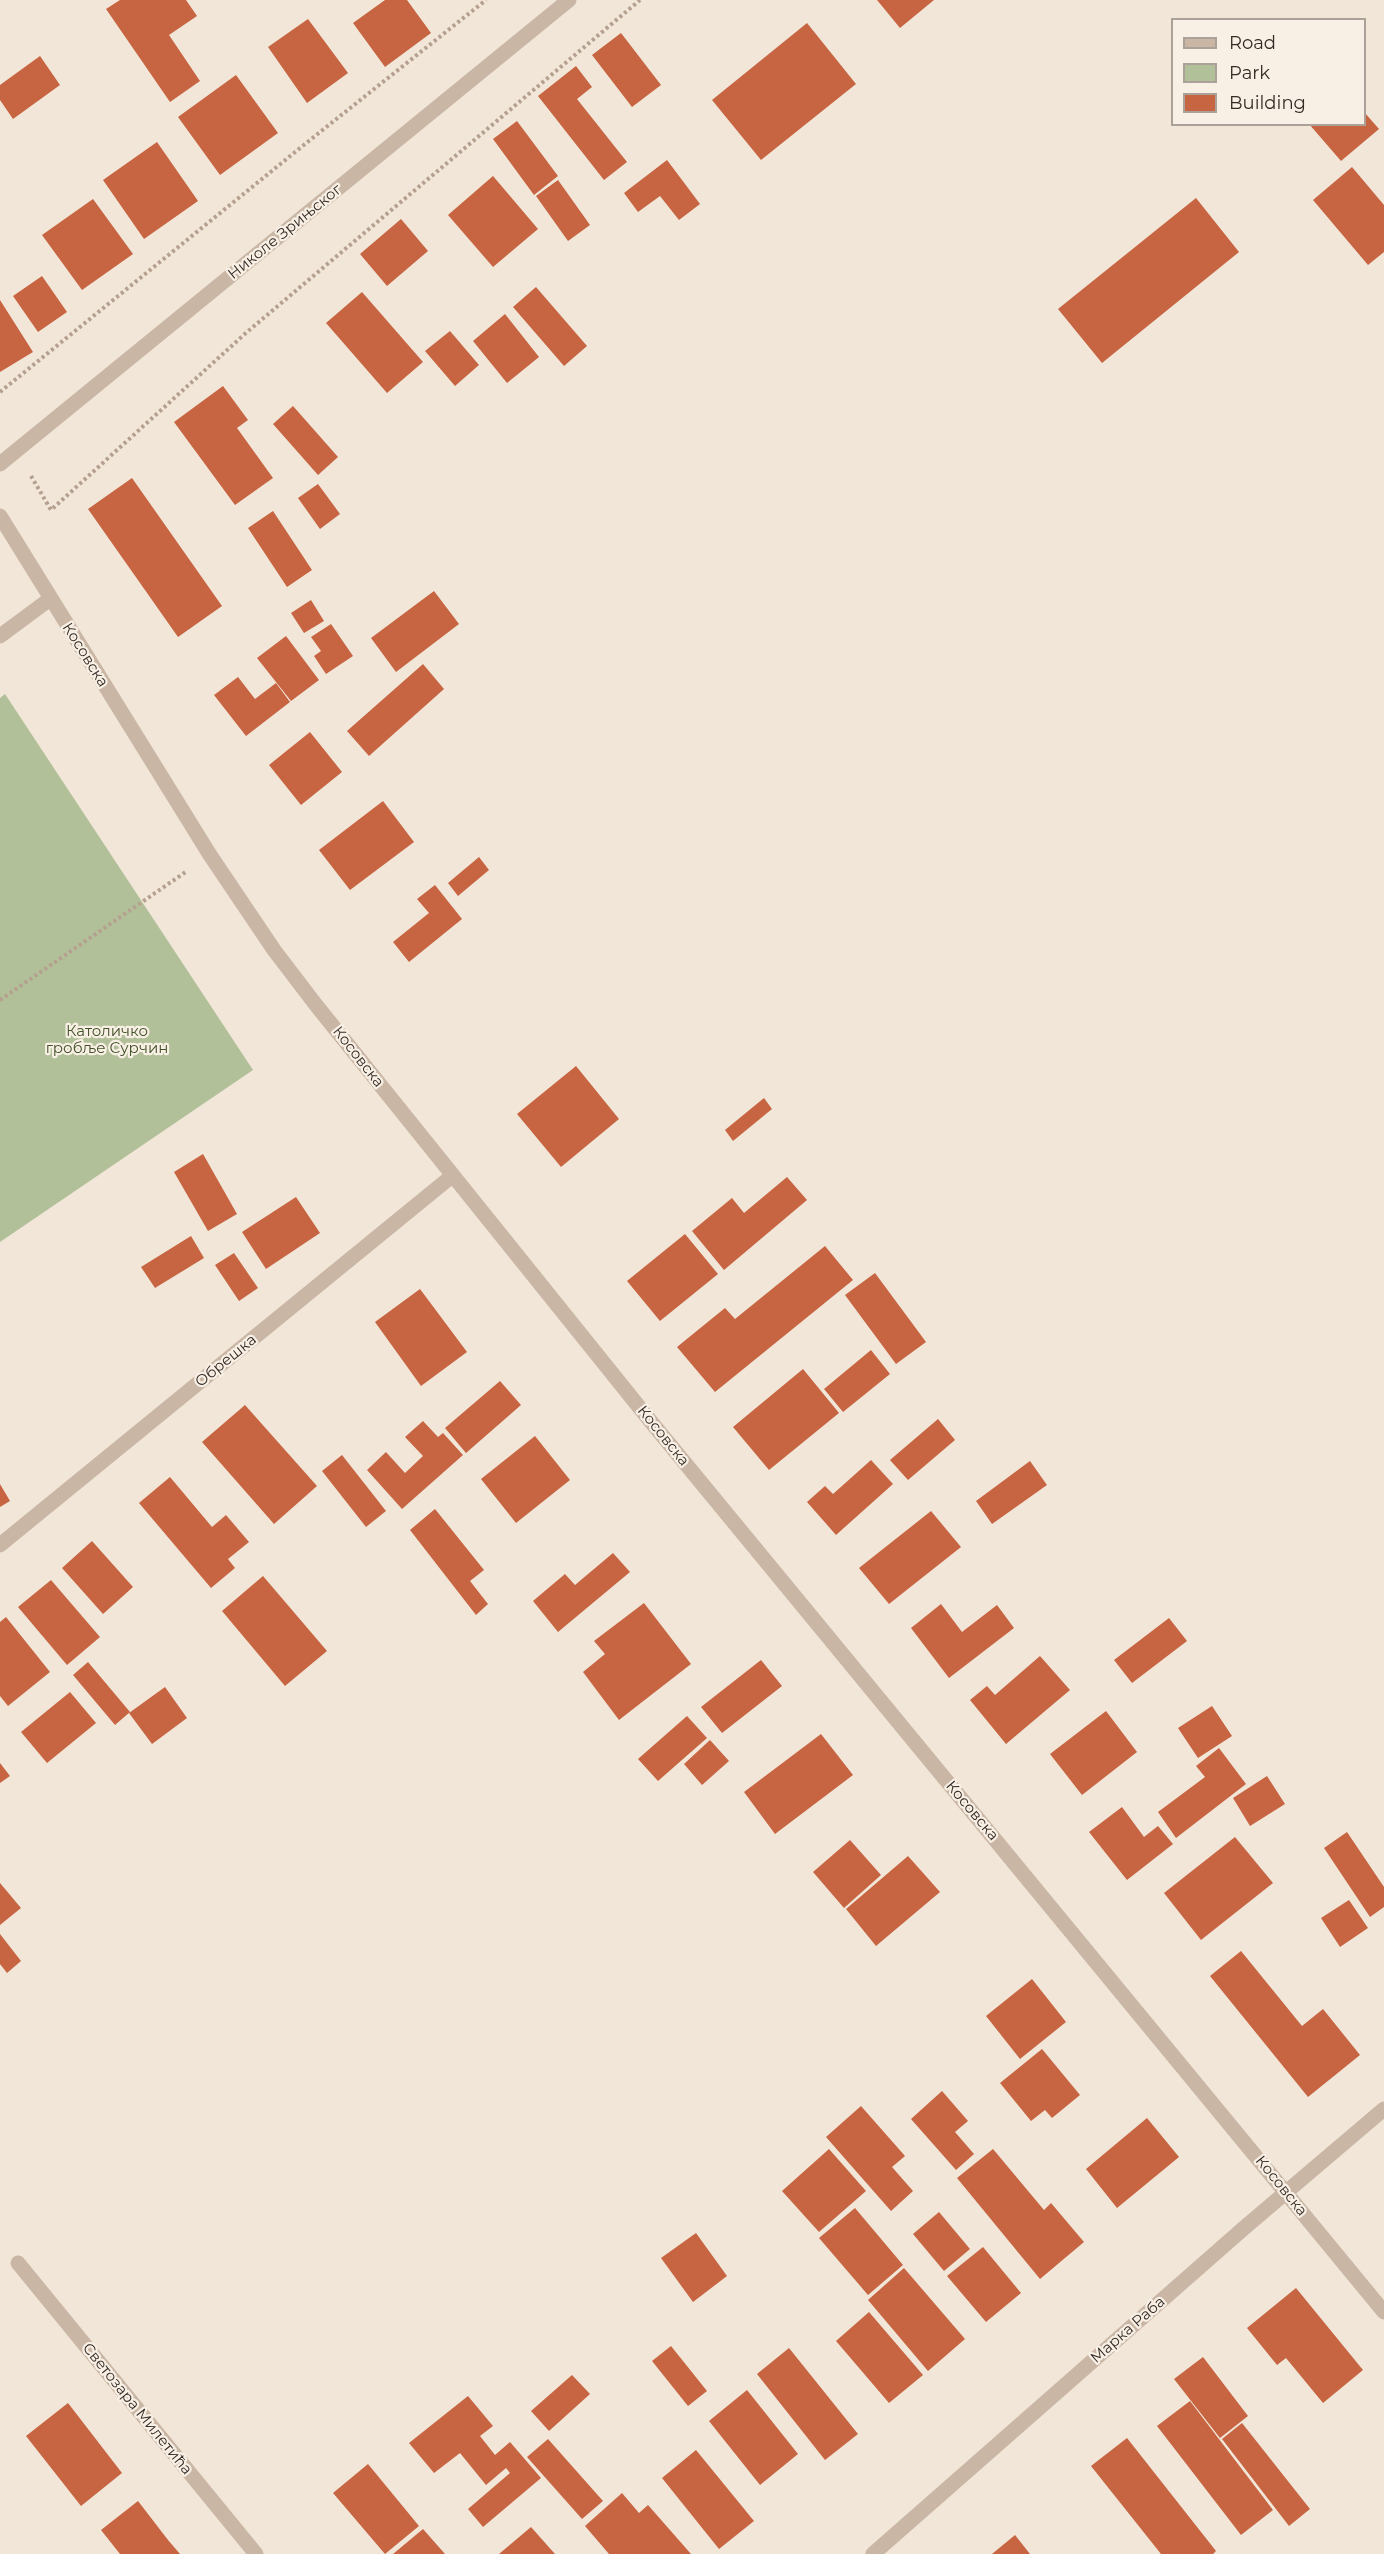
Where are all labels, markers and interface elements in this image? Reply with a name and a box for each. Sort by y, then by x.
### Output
legend [1171,18,1366,126]
text: Road [1229,32,1276,54]
text: Park [1229,62,1270,84]
text: Building [1229,92,1306,114]
street label: Николе Зрињског [225,181,345,283]
street label: Косовска [58,620,112,690]
park label: Католичко гробље Сурчин [46,1023,168,1058]
street label: Косовска [329,1023,387,1091]
street label: Обрешка [192,1331,260,1391]
street label: Косовска [633,1402,693,1470]
street label: Косовска [942,1778,1002,1844]
street label: Косовска [1251,2152,1311,2220]
street label: Марка Раба [1087,2293,1169,2367]
street label: Светозара Милетића [78,2340,196,2478]

